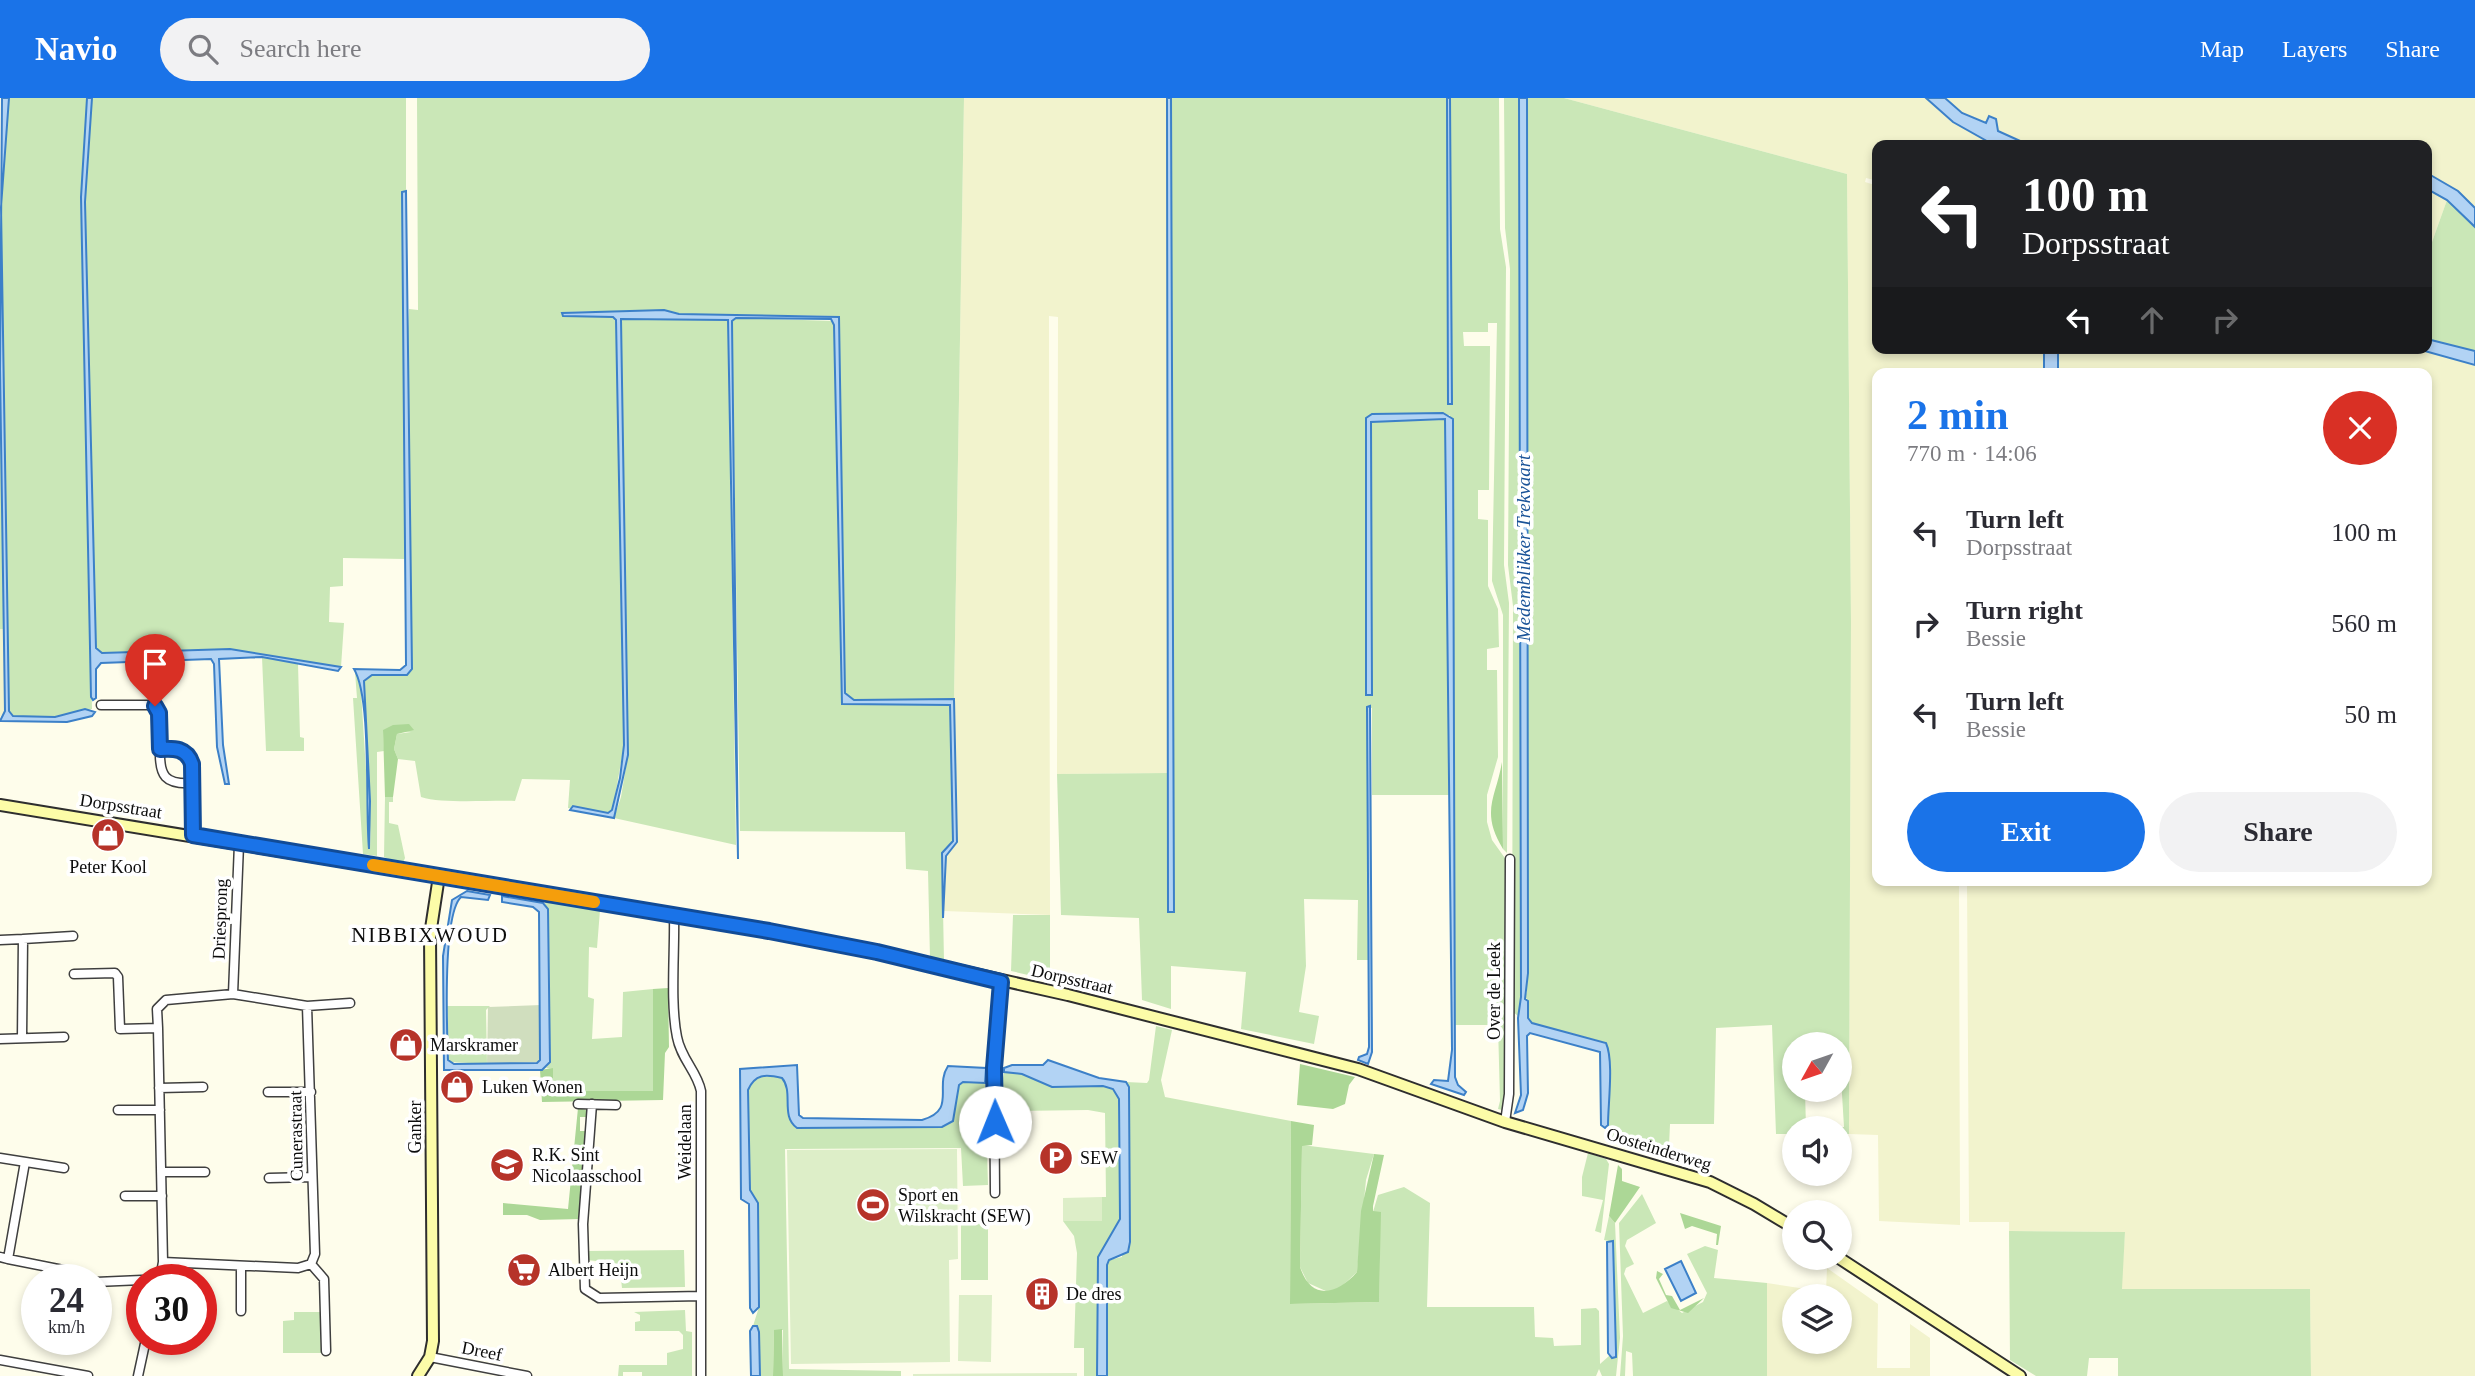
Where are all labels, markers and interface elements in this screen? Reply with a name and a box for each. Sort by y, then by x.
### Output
search box [160,18,650,81]
icon: search [184,30,222,68]
text: Navio [35,31,118,67]
text: Search here [240,34,361,63]
text: Map [2200,36,2244,62]
text: Layers [2282,36,2347,62]
text: Share [2385,36,2440,62]
text: 100 m [2022,167,2149,222]
icon: left [1907,168,1998,259]
text: Dorpsstraat [2022,225,2170,261]
icon: left [2060,301,2098,339]
icon: ahead [2133,301,2171,339]
icon: right [2206,301,2244,339]
button: close [2323,391,2397,465]
text: 2 min [1907,392,2009,438]
text: 770 m · 14:06 [1907,441,2037,466]
water label: Medemblikker Trekvaart [1513,454,1534,642]
text: Turn left [1966,505,2064,534]
icon: left [1907,514,1945,552]
text: 100 m [2331,518,2397,547]
text: Dorpsstraat [1966,535,2072,560]
text: Turn right [1966,596,2083,625]
icon: right [1907,605,1945,643]
text: 560 m [2331,609,2397,638]
text: Bessie [1966,626,2026,651]
pin [125,634,185,706]
icon: arrive [136,645,174,683]
text: Turn left [1966,687,2064,716]
icon: left [1907,696,1945,734]
text: 50 m [2344,700,2397,729]
text: Bessie [1966,717,2026,742]
street label: Dorpsstraat [78,790,164,822]
button: Exit [1907,792,2145,872]
button: Share [2159,792,2397,872]
shop icon: Peter Kool [89,816,127,854]
place label: Peter Kool [69,857,147,877]
street label: Driesprong [209,878,231,960]
district label: NIBBIXWOUD [351,923,509,947]
street label: Over de Leek [1484,942,1504,1040]
street label: Dorpsstraat [1029,960,1115,998]
shop icon: Marskramer [387,1026,425,1064]
north arrow [1782,1032,1852,1102]
map controls [1782,1032,1852,1354]
place label: Marskramer [430,1035,518,1055]
shop icon: Luken Wonen [438,1068,476,1106]
place label: Luken Wonen [482,1077,583,1097]
position arrow [958,1085,1032,1159]
street label: Cunerastraat [285,1090,307,1182]
street label: Ganker [405,1101,425,1153]
street label: Weidelaan [675,1104,695,1180]
button: sound [1782,1116,1852,1186]
street label: Oosteinderweg [1604,1124,1714,1174]
parking icon: SEW [1037,1139,1075,1177]
place label: R.K. Sint Nicolaasschool [532,1145,642,1186]
school or university icon: R.K. Sint Nicolaasschool [488,1146,526,1184]
place label: SEW [1080,1148,1118,1168]
place label: Sport en Wilskracht (SEW) [898,1185,1031,1227]
sports icon: Sport en Wilskracht (SEW) [854,1186,892,1224]
button: search [1782,1200,1852,1270]
supermarket icon: Albert Heijn [505,1251,543,1289]
place label: Albert Heijn [548,1260,638,1280]
speed limit sign: 30 [126,1264,217,1355]
building icon: De dres [1023,1275,1061,1313]
text: 24 [49,1281,84,1320]
place label: De dres [1066,1284,1121,1304]
button: layers [1782,1284,1852,1354]
text: km/h [48,1317,85,1337]
street label: Dreef [460,1337,504,1365]

